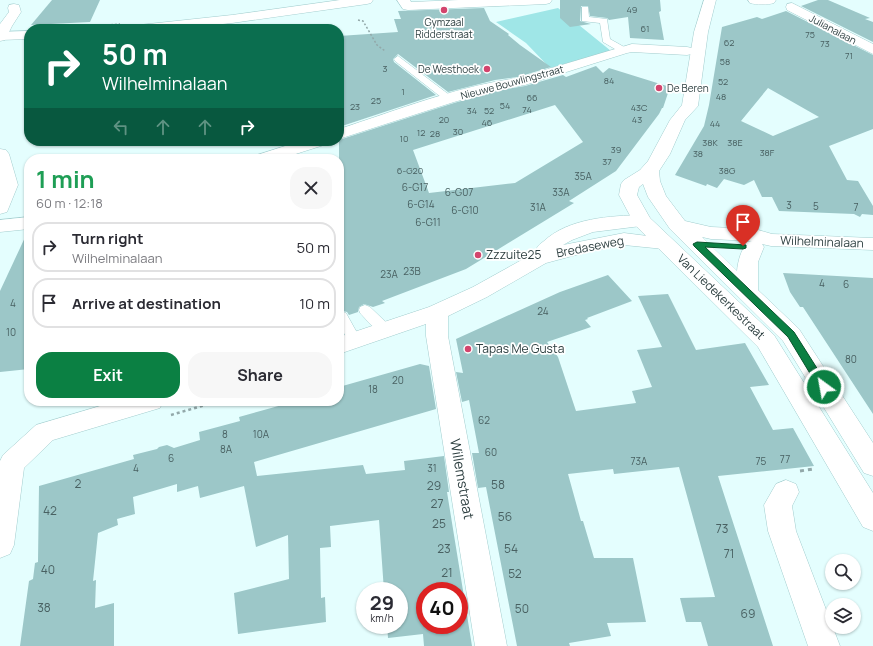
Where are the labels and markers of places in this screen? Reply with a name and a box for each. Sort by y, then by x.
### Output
marker: Gymzaal Ridderstraat [439,5,449,15]
place label: Gymzaal Ridderstraat [415,15,473,41]
place label: De Westhoek [418,62,480,76]
marker: De Westhoek [482,64,492,74]
place label: De Beren [667,81,709,95]
marker: De Beren [654,83,664,93]
pin [726,205,760,246]
place label: Zzzuite25 [486,246,541,263]
marker: Zzzuite25 [473,250,483,260]
place label: Tapas Me Gusta [476,340,564,357]
marker: Tapas Me Gusta [463,344,473,354]

